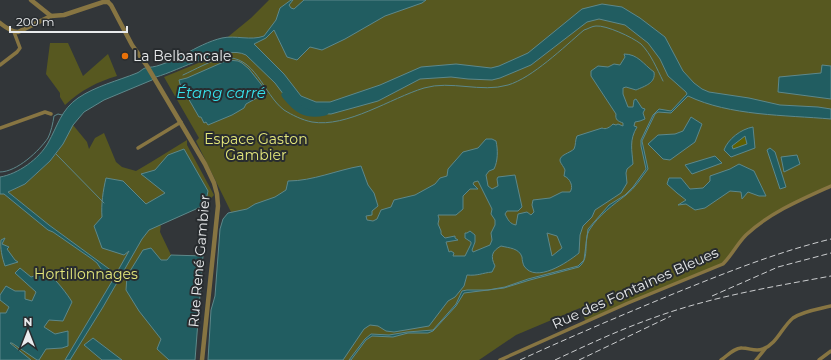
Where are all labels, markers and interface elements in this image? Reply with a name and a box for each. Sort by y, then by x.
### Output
scale bar [10,8,127,34]
text: 200 m [16,14,55,29]
place label: La Belbancale [133,47,231,65]
marker: La Belbancale [120,51,130,61]
water label: Étang carré [176,83,266,102]
park label: Espace Gaston Gambier [204,130,308,164]
street label: Rue René Gambier [184,194,214,328]
street label: Rue des Fontaines Bleues [549,243,721,333]
park label: Hortillonnages [34,265,138,283]
north arrow [8,312,48,352]
text: N [24,315,32,329]

